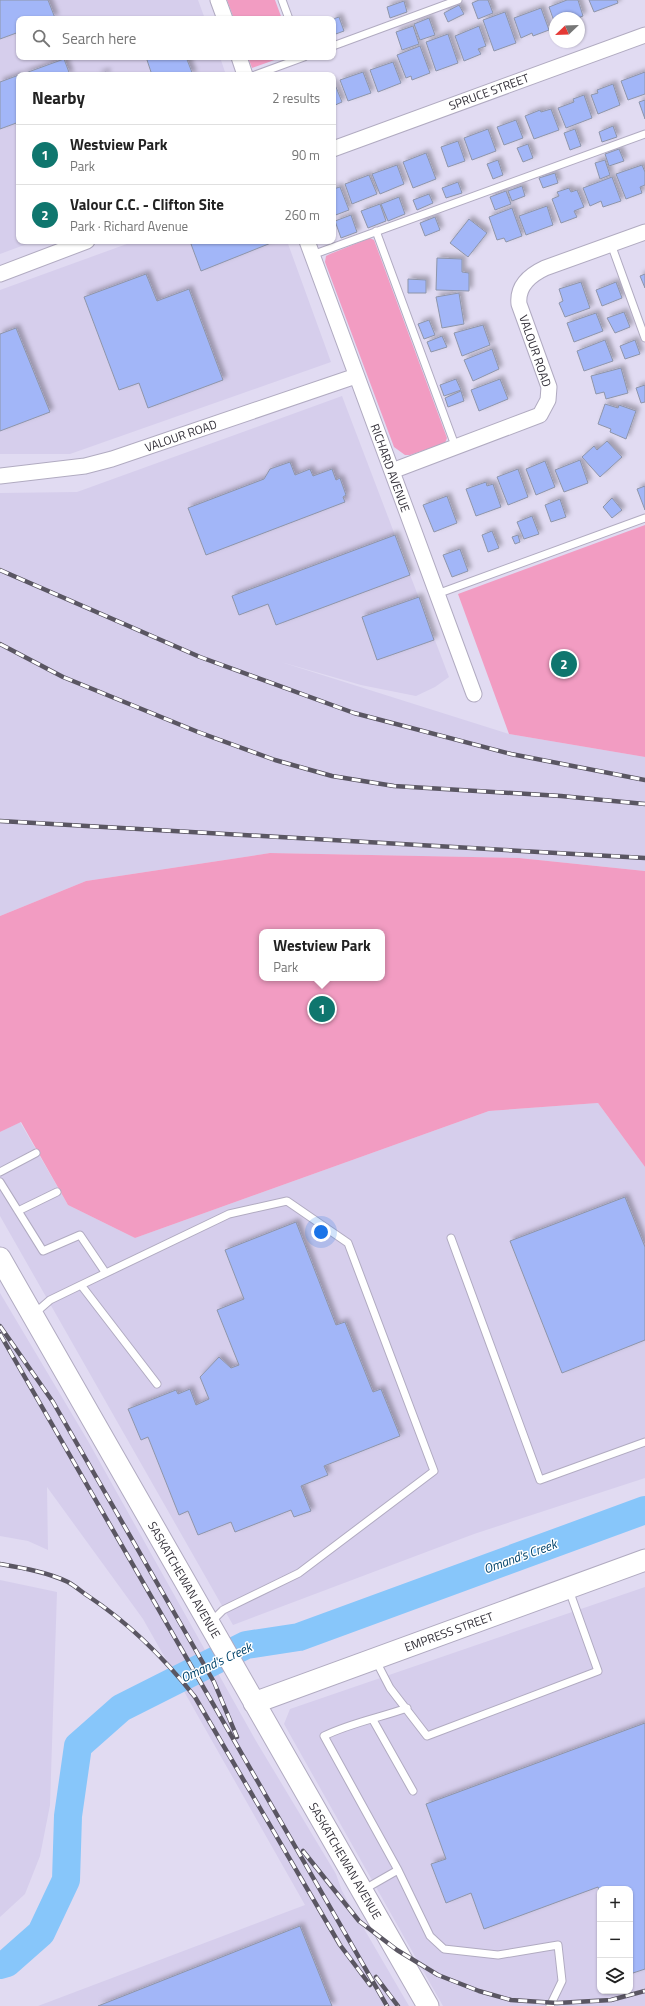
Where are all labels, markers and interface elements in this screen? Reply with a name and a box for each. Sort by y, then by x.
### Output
north arrow [549,12,585,48]
search box [16,16,336,60]
icon: search [30,27,52,49]
text: Search here [62,27,136,50]
street label: SPRUCE STREET [446,68,532,115]
text: Nearby [32,85,85,111]
text: 2 results [272,88,320,108]
text: Westview Park [70,133,167,156]
text: 1 [41,145,49,165]
text: 90 m [292,145,320,165]
text: Park [70,156,95,176]
text: Valour C.C. - Clifton Site [70,193,224,216]
text: 2 [41,205,49,225]
text: 260 m [284,205,320,225]
text: Park · Richard Avenue [70,216,188,236]
street label: VALOUR ROAD [514,312,557,390]
street label: VALOUR ROAD [142,414,220,457]
street label: RICHARD AVENUE [366,421,415,515]
pin: 2 [551,649,577,679]
popup [259,929,385,981]
text: Westview Park [273,934,371,957]
text: Park [273,957,298,977]
pin: 1 [309,994,335,1024]
your location [311,1222,331,1242]
street label: SASKATCHEWAN AVENUE [143,1518,226,1642]
water label: Omand's Creek [481,1533,561,1578]
street label: EMPRESS STREET [402,1606,497,1656]
water label: Omand's Creek [177,1636,257,1687]
street label: SASKATCHEWAN AVENUE [304,1799,387,1923]
map controls [597,1886,633,1994]
button: + [597,1886,633,1922]
button: − [597,1922,633,1958]
button: layers [597,1958,633,1994]

